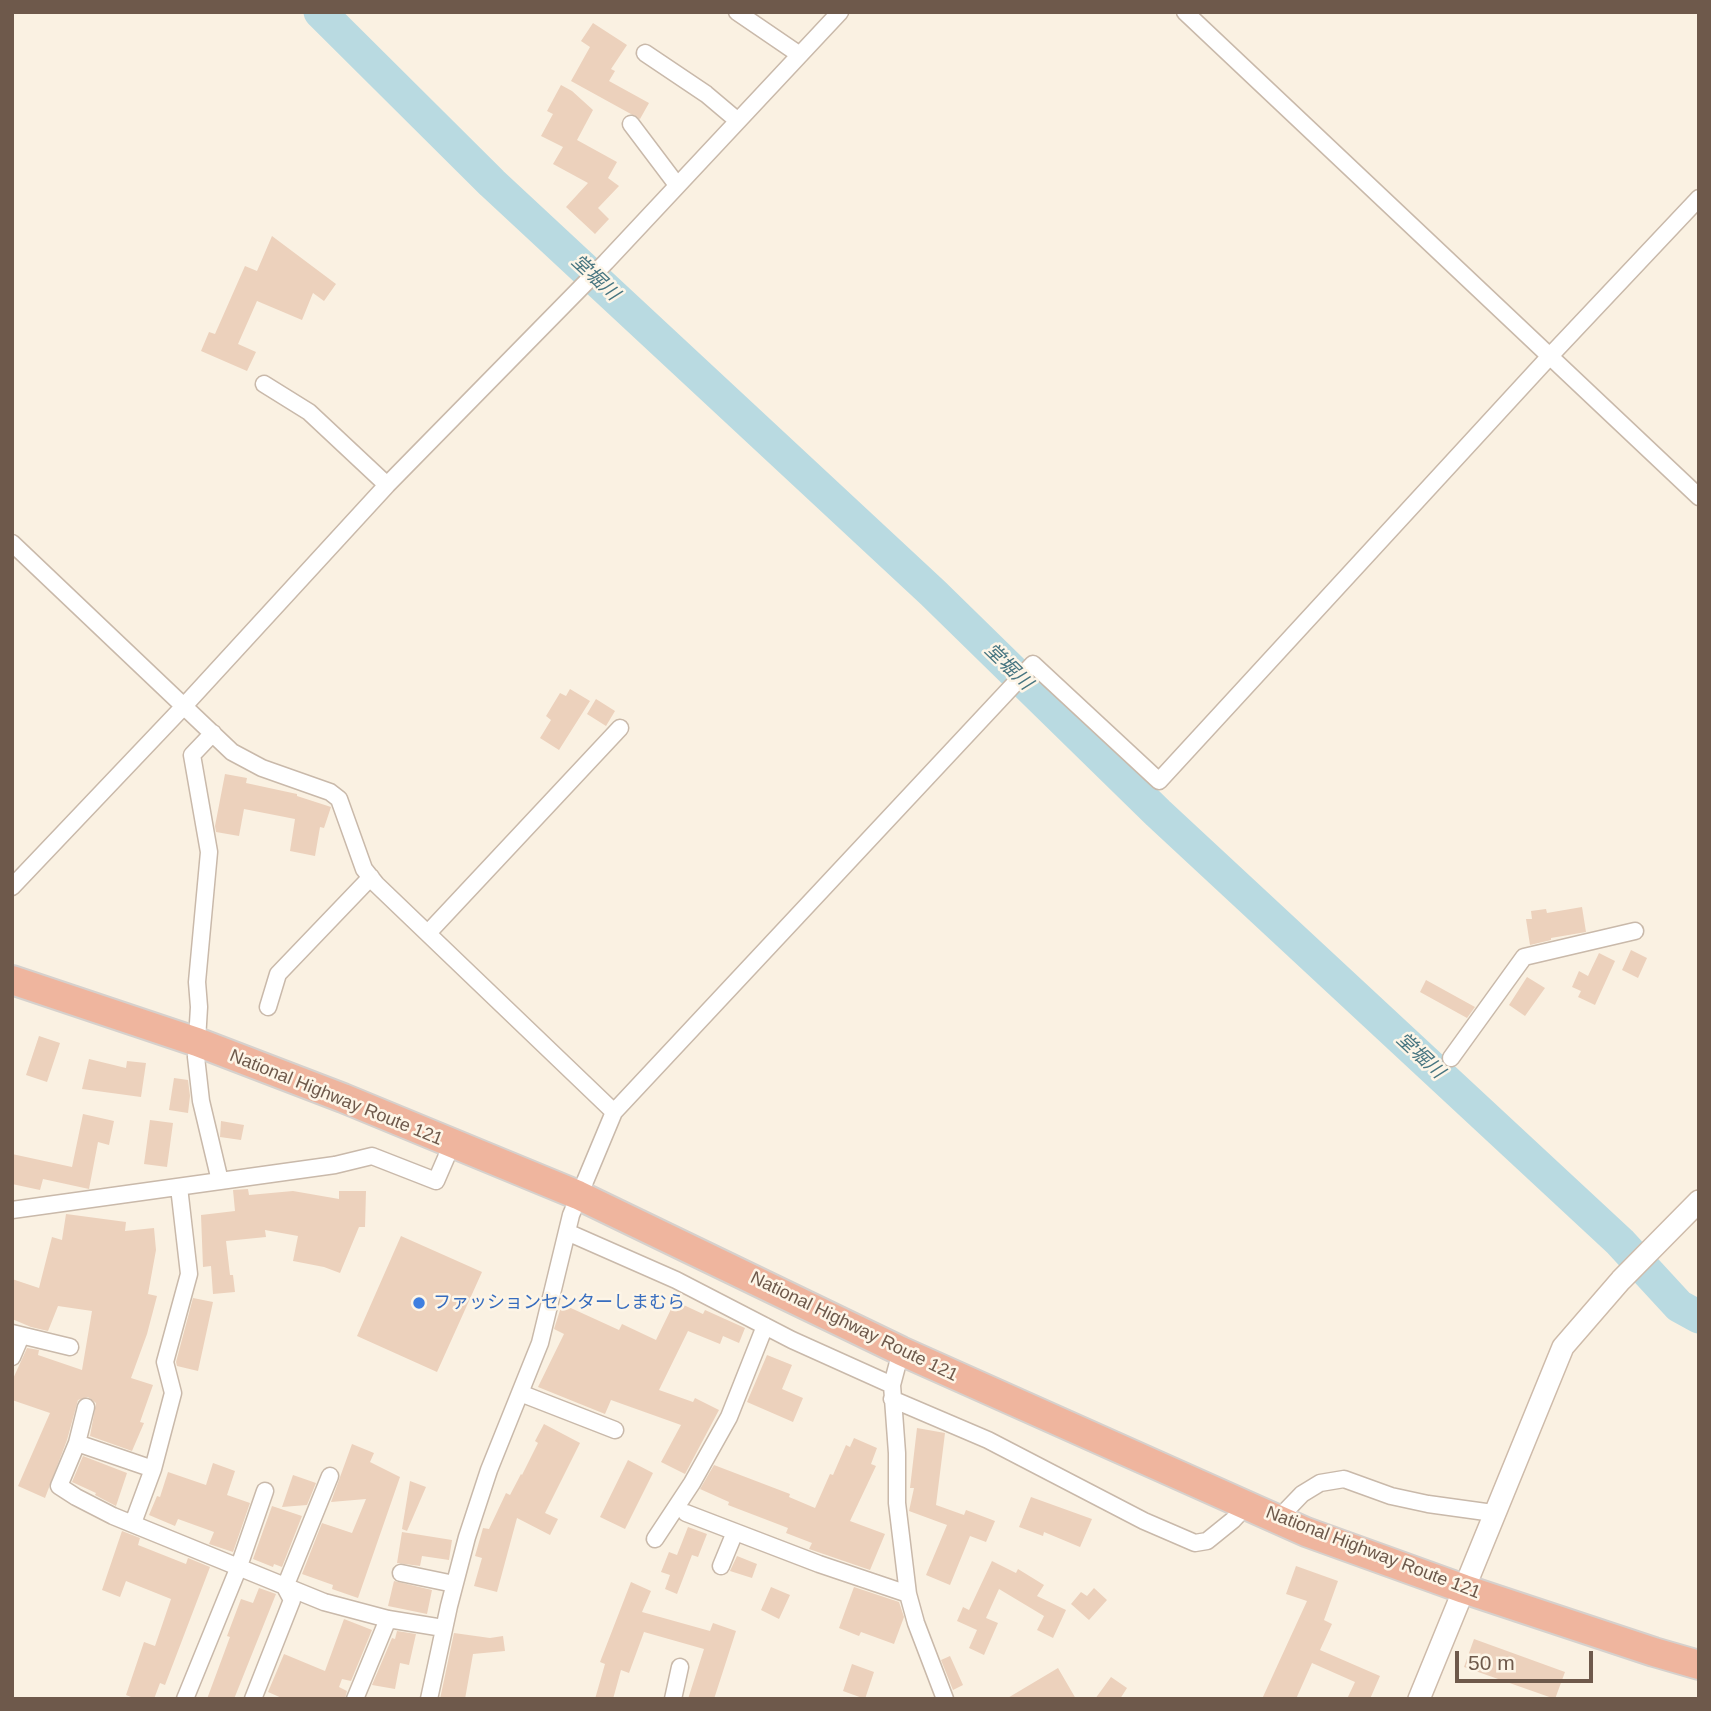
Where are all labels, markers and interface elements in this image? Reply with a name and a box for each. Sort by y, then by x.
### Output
water label: 堂堀川 [566,250,624,306]
water label: 堂堀川 [980,639,1036,695]
water label: 堂堀川 [1391,1028,1449,1084]
street label: National Highway Route 121 [226,1045,446,1151]
street label: National Highway Route 121 [747,1267,961,1387]
place label: ファッションセンターしまむら [433,1292,685,1314]
marker: ファッションセンターしまむら [411,1295,427,1311]
street label: National Highway Route 121 [1263,1502,1483,1604]
scale bar [1459,1638,1597,1682]
text: 50 m [1468,1651,1515,1674]

